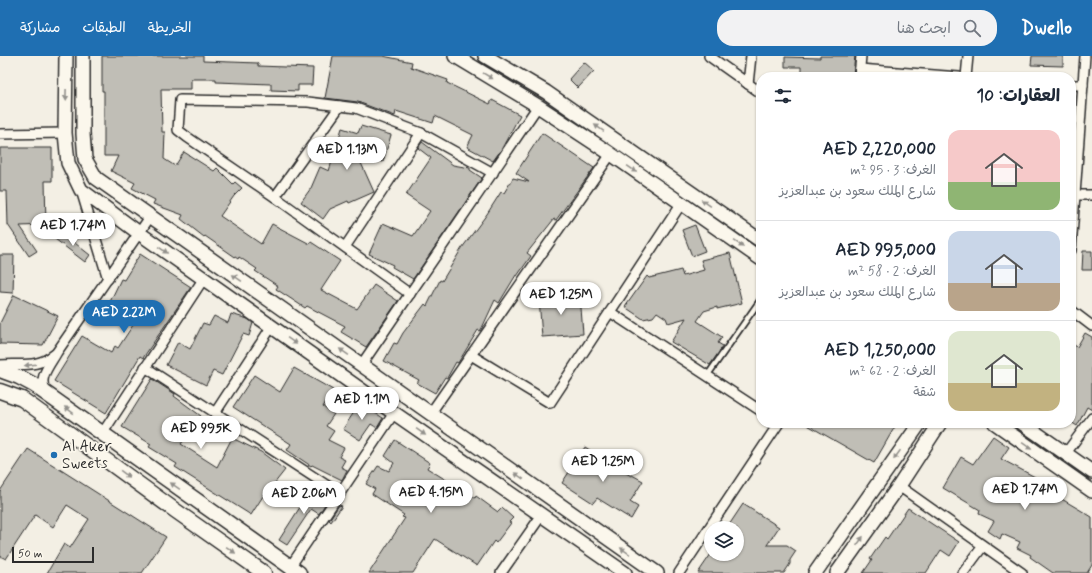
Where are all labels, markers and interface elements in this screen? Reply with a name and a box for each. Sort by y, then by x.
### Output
search box [717,10,997,46]
text: Dwello [1021,16,1072,41]
icon: search [961,17,983,39]
text: مشاركة [20,19,60,37]
text: الطبقات [82,19,126,37]
text: الخريطة [148,19,191,37]
text: ابحث هنا [897,19,951,39]
one-way arrow [483,72,493,80]
icon: filters [772,85,794,107]
text: العقارات: 10 [977,85,1060,107]
one-way arrow [63,89,69,102]
one-way arrow [594,124,605,132]
pin: AED 1.13M [301,137,393,171]
text: AED 2,220,000 [823,138,936,160]
text: AED 1.13M [316,141,378,158]
icon: home [980,146,1028,194]
text: الغرف: 3 · 95 m² [850,162,936,179]
one-way arrow [627,165,638,173]
text: شارع الملك سعود بن عبدالعزيز [779,183,936,200]
one-way arrow [701,199,711,207]
pin: AED 1.74M [27,213,119,247]
text: AED 1.74M [40,217,106,234]
text: AED 995,000 [835,239,936,261]
one-way arrow [734,240,744,248]
one-way arrow [158,246,169,254]
icon: home [980,247,1028,295]
text: الغرف: 2 · 58 m² [848,263,936,280]
one-way arrow [232,274,243,282]
pin: AED 1.25M [515,282,607,316]
text: شارع الملك سعود بن عبدالعزيز [779,284,936,301]
text: AED 1.25M [529,286,593,303]
pin: AED 2.22M [78,300,170,334]
text: AED 2.22M [92,304,156,321]
one-way arrow [287,337,298,345]
text: AED 1,250,000 [824,339,936,361]
icon: home [980,347,1028,395]
one-way arrow [339,348,349,356]
one-way arrow [24,361,36,368]
text: الغرف: 2 · 62 m² [850,363,936,380]
text: شقة [913,384,936,401]
pin: AED 1.1M [321,387,403,421]
text: AED 1.1M [334,391,390,408]
one-way arrow [64,406,75,414]
pin: AED 995K [160,416,242,450]
text: AED 995K [171,420,231,437]
one-way arrow [416,428,427,436]
place label: Al Aker Sweets [62,437,112,474]
one-way arrow [1022,441,1033,450]
pin: AED 1.25M [557,449,649,483]
marker: Al Aker Sweets [49,450,59,460]
one-way arrow [893,450,901,460]
text: AED 1.25M [571,453,635,470]
one-way arrow [120,470,130,478]
one-way arrow [513,472,524,480]
pin: AED 1.74M [979,477,1071,511]
pin: AED 4.15M [385,480,477,514]
pin: AED 2.06M [258,481,350,515]
text: AED 1.74M [992,481,1058,498]
one-way arrow [170,482,181,490]
text: AED 4.15M [399,484,463,501]
text: AED 2.06M [271,485,337,502]
map controls [704,521,744,561]
button: layers [704,521,744,561]
one-way arrow [856,536,864,546]
scale bar [12,545,94,564]
one-way arrow [226,546,236,554]
text: 50 m [18,547,43,561]
one-way arrow [620,547,630,555]

